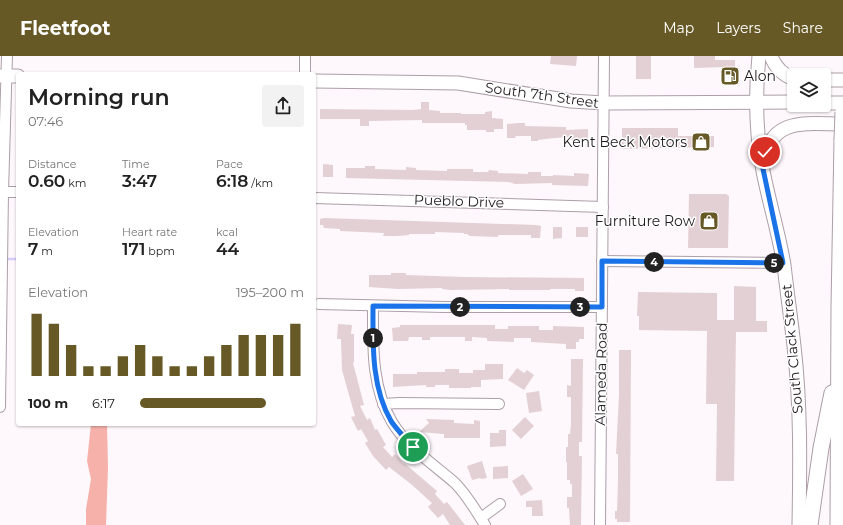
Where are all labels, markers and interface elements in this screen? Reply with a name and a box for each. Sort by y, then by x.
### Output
text: Fleetfoot [20,17,110,40]
text: Map [663,19,694,37]
text: Layers [716,19,761,37]
text: Share [783,19,823,37]
fuel station icon: Alon [719,65,741,87]
place label: Alon [744,67,776,85]
map controls [787,68,831,112]
button: layers [787,68,831,112]
street label: South 7th Street [484,78,600,112]
text: Morning run [28,84,169,111]
button: share [262,85,304,127]
text: 07:46 [28,113,63,129]
shop icon: Kent Beck Motors [690,131,712,153]
place label: Kent Beck Motors [563,133,687,151]
pin [748,135,782,169]
icon: check [754,141,776,163]
text: Distance [28,157,76,171]
text: Time [122,157,150,171]
text: Pace [216,157,243,171]
text: 0.60 [28,171,65,191]
text: 3:47 [122,171,157,191]
text: 6:18 [216,171,248,191]
text: km [65,176,86,190]
text: /km [248,176,273,190]
street label: Pueblo Drive [414,190,504,212]
shop icon: Furniture Row [698,210,720,232]
place label: Furniture Row [595,212,696,230]
text: Elevation [28,225,79,239]
text: Heart rate [122,225,177,239]
text: kcal [216,225,238,239]
text: 7 [28,239,38,259]
text: 171 [122,239,145,259]
text: 44 [216,239,239,259]
text: m [38,244,53,258]
text: bpm [145,244,175,258]
pin: 4 [644,252,664,272]
pin: 5 [764,253,784,273]
text: 4 [650,255,658,269]
text: 5 [771,256,777,270]
street label: South Clack Street [777,283,807,414]
text: Elevation [28,284,88,300]
text: 195–200 m [236,284,304,300]
pin: 2 [450,297,470,317]
pin: 3 [570,297,590,317]
text: 2 [457,300,463,314]
text: 3 [577,300,583,314]
street label: Alameda Road [591,322,611,426]
pin: 1 [363,328,383,348]
text: 1 [371,331,375,345]
text: 100 m [28,395,68,411]
text: 6:17 [92,395,115,411]
pin [396,430,430,464]
icon: arrive [402,436,424,458]

